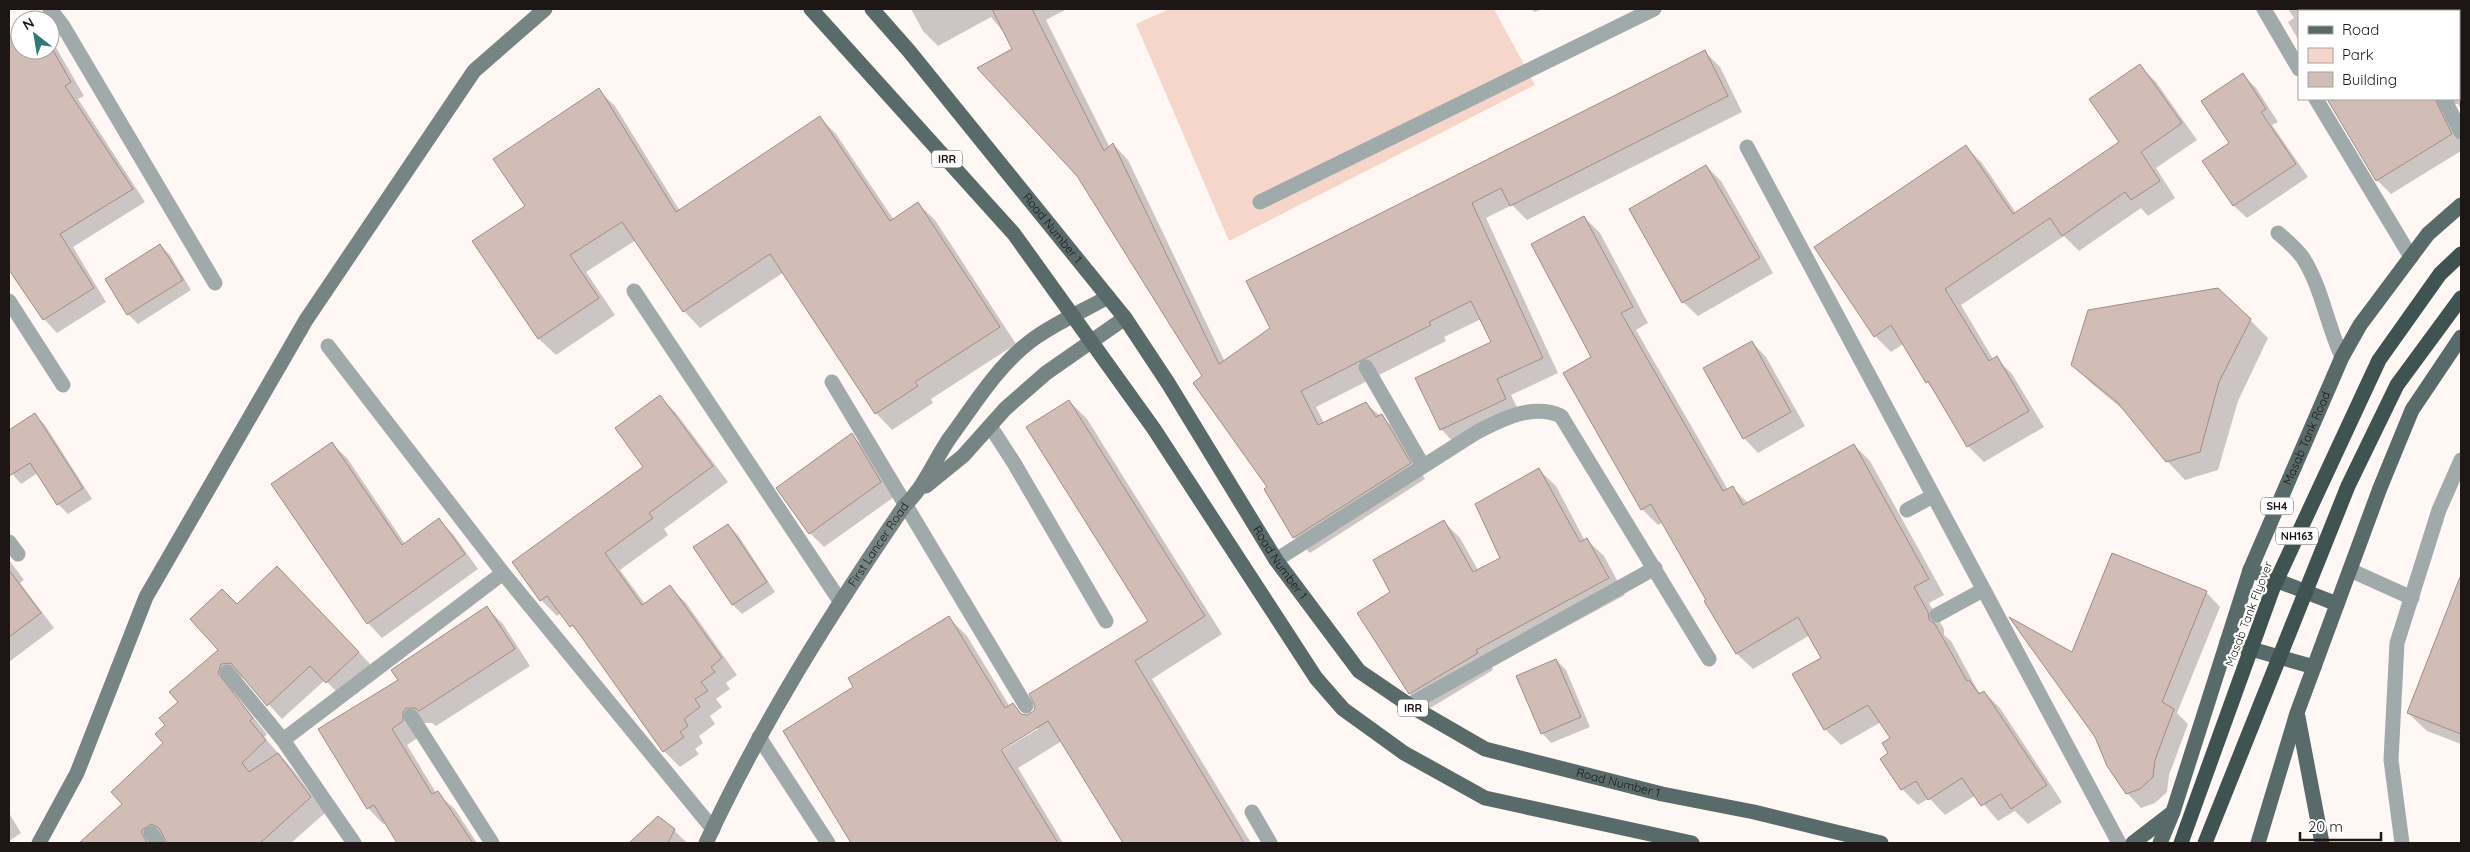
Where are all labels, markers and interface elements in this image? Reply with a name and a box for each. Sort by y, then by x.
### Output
north arrow [10,10,60,60]
legend [2298,10,2460,100]
text: N [19,13,37,34]
text: Road [2342,20,2379,39]
text: Park [2342,45,2374,64]
text: Building [2342,70,2397,89]
road number: IRR [932,150,962,168]
street label: Road Number 1 [1020,190,1086,266]
street label: Masab Tank Road [2280,389,2333,487]
road number: SH4 [2261,498,2293,514]
street label: First Lancer Road [844,499,912,589]
street label: Road Number 1 [1250,523,1311,602]
road number: NH163 [2276,528,2318,544]
street label: Masab Tank Flyover [2222,559,2276,669]
road number: IRR [1398,700,1428,716]
street label: Road Number 1 [1575,765,1662,800]
scale bar [2300,810,2381,842]
text: 20 m [2308,817,2343,836]

